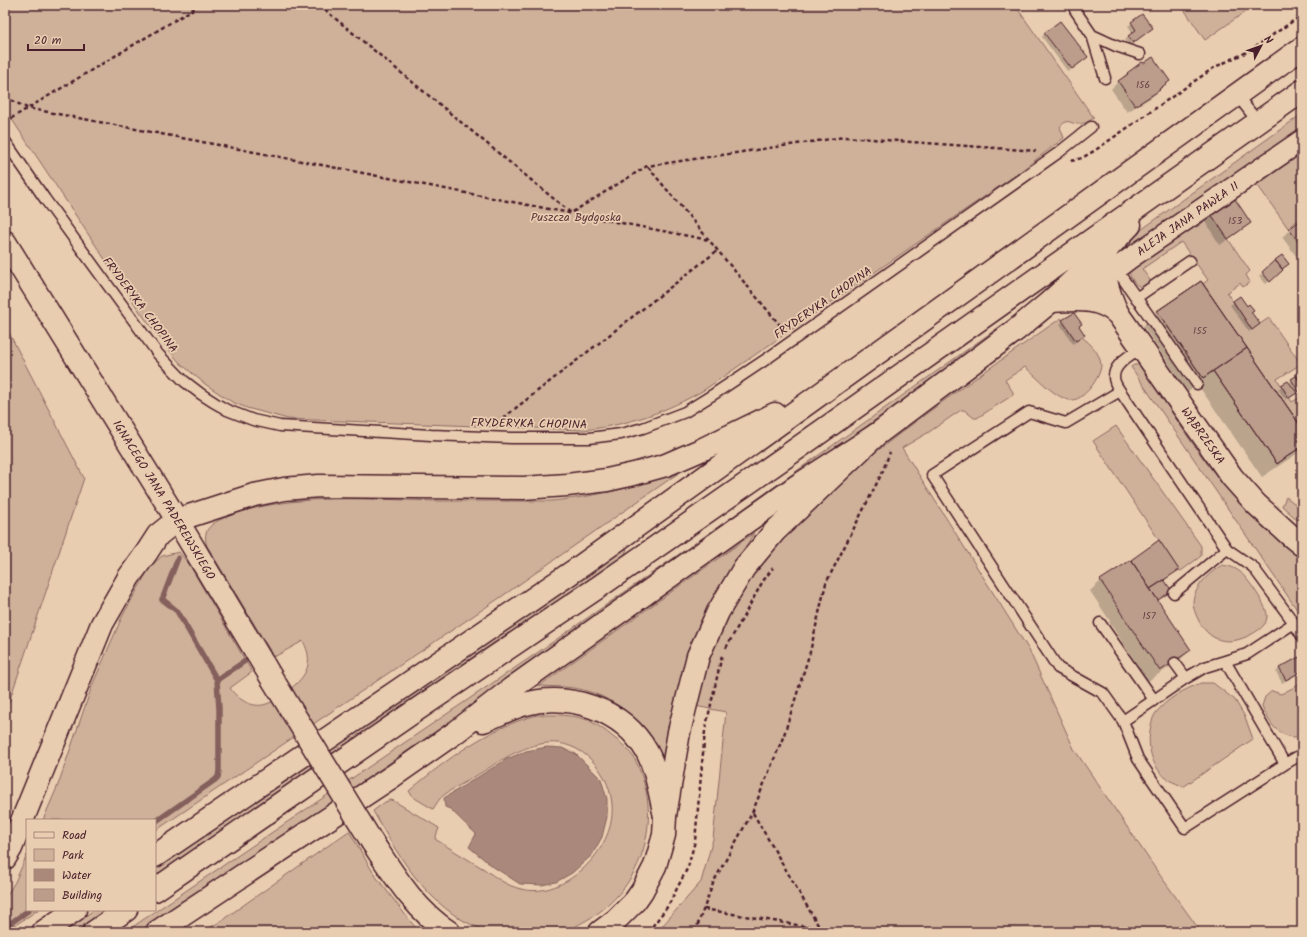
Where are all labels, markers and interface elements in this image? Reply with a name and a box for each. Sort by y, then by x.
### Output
scale bar [28,26,84,52]
north arrow [1241,26,1281,66]
text: 20 m [34,31,62,50]
text: N [1259,32,1277,49]
house number: 156 [1136,77,1150,93]
street label: ALEJA JANA PAWŁA II [1133,176,1243,261]
park label: Puszcza Bydgoska [531,208,622,227]
house number: 153 [1228,213,1242,229]
street label: FRYDERYKA CHOPINA [97,253,183,357]
street label: FRYDERYKA CHOPINA [770,262,876,344]
house number: 155 [1193,323,1208,339]
street label: WĄBRZESKA [1176,403,1230,468]
street label: FRYDERYKA CHOPINA [471,413,587,435]
street label: IGNACEGO JANA PADEREWSKIEGO [108,416,221,584]
house number: 157 [1142,608,1156,624]
legend [26,819,156,911]
text: Road [62,826,87,845]
text: Park [62,846,84,865]
text: Water [62,866,92,885]
text: Building [62,886,102,905]

